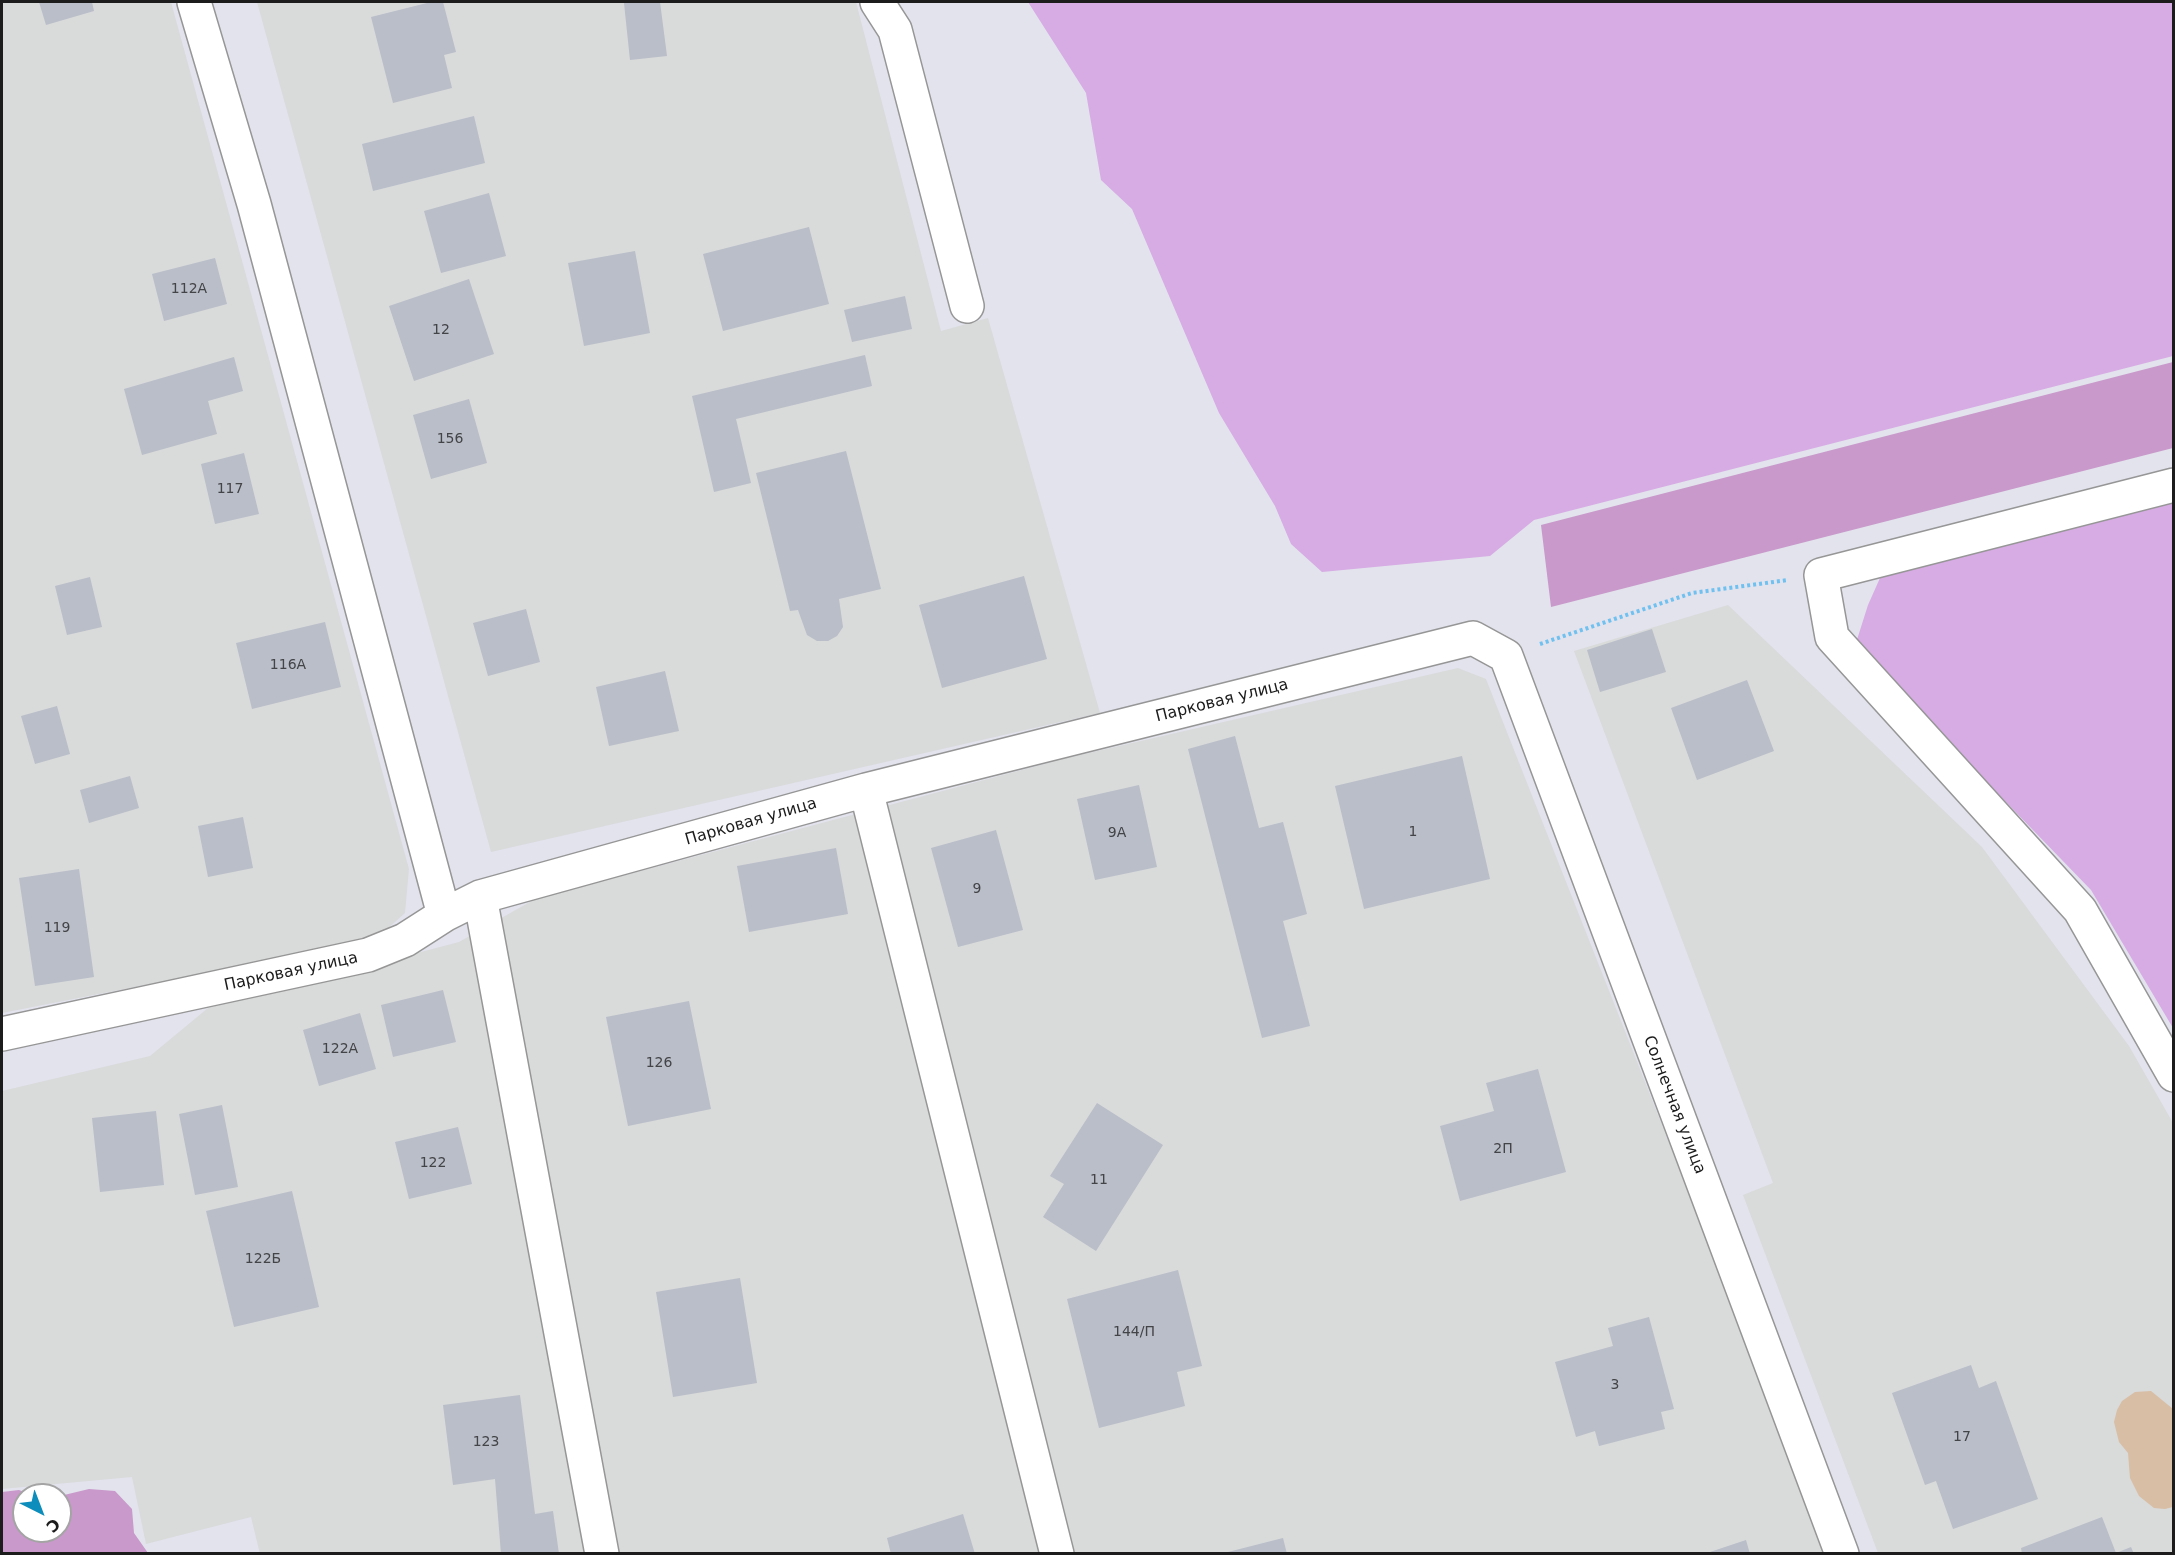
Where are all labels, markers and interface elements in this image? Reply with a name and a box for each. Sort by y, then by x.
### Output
house number: 112А [171,281,207,297]
house number: 12 [432,322,450,338]
house number: 156 [437,431,463,447]
house number: 117 [217,481,243,497]
house number: 116А [270,657,306,673]
street label: Парковая улица [1154,675,1290,727]
street label: Парковая улица [683,794,819,850]
house number: 1 [1409,824,1417,840]
house number: 9А [1108,825,1126,841]
house number: 9 [973,881,981,897]
house number: 119 [44,920,70,936]
street label: Парковая улица [222,948,360,996]
street label: Солнечная улица [1639,1033,1709,1177]
house number: 122А [322,1041,358,1057]
house number: 126 [646,1055,672,1071]
house number: 2П [1493,1141,1513,1157]
house number: 122 [420,1155,446,1171]
house number: 11 [1090,1172,1108,1188]
house number: 122Б [245,1251,281,1267]
house number: 144/П [1113,1324,1155,1340]
house number: 3 [1611,1377,1619,1393]
house number: 17 [1953,1429,1971,1445]
house number: 123 [473,1434,499,1450]
north arrow [12,1483,72,1543]
text: С [42,1514,64,1536]

